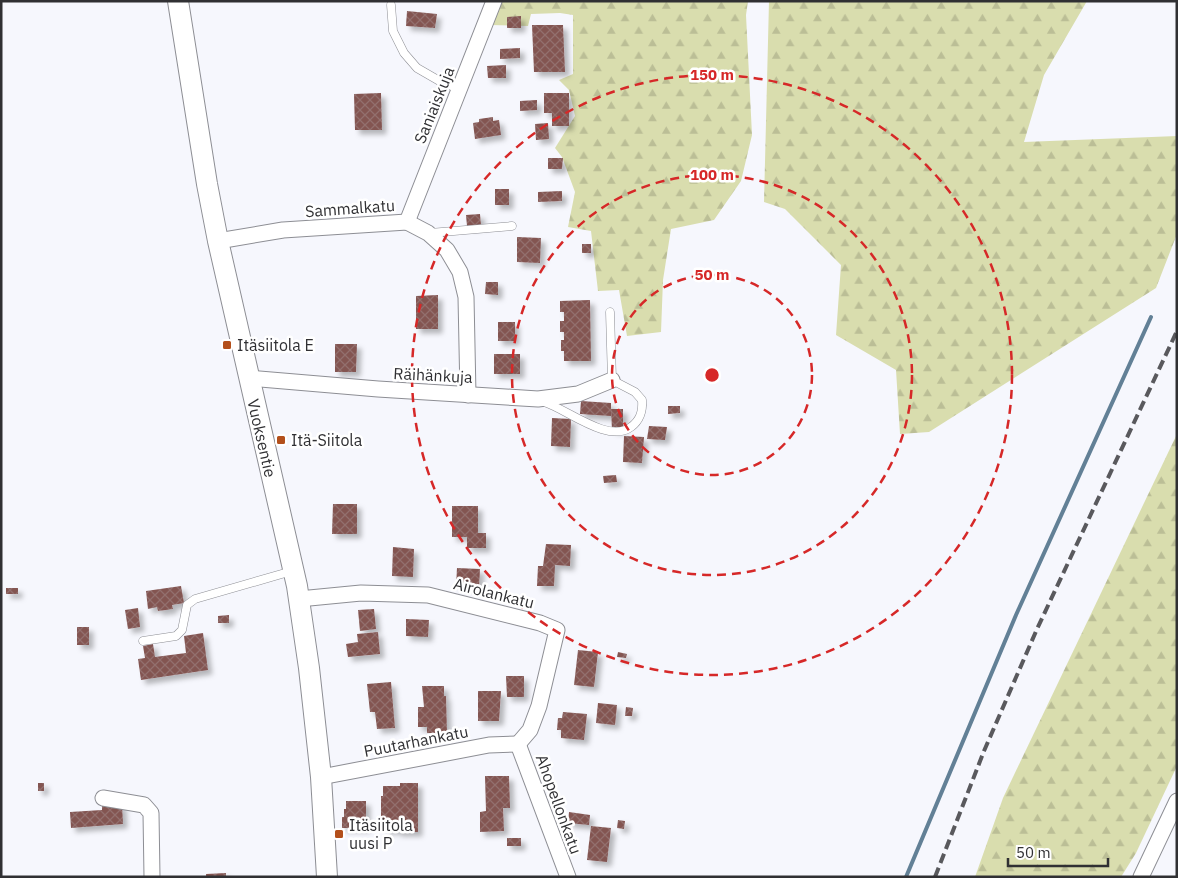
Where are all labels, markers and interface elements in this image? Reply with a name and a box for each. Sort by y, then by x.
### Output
street label: Saniaiskuja [410,63,459,146]
text: 150 m [690,65,734,84]
text: 100 m [690,165,734,184]
street label: Sammalkatu [304,195,396,221]
text: 50 m [695,265,729,284]
place label: Itäsiitola E [237,335,314,355]
marker: Itäsiitola E [221,339,233,351]
street label: Räihänkuja [393,363,474,387]
centre of rings [703,366,721,384]
street label: Vuoksentie [243,397,281,479]
place label: Itä-Siitola [291,430,363,450]
marker: Itä-Siitola [275,434,287,446]
street label: Airolankatu [452,573,536,613]
street label: Puutarhankatu [362,721,470,761]
street label: Ahopellonkatu [532,751,586,857]
place label: Itäsiitola uusi P [349,815,413,853]
marker: Itäsiitola uusi P [333,828,345,840]
scale bar [1008,836,1108,868]
text: 50 m [1016,843,1051,862]

